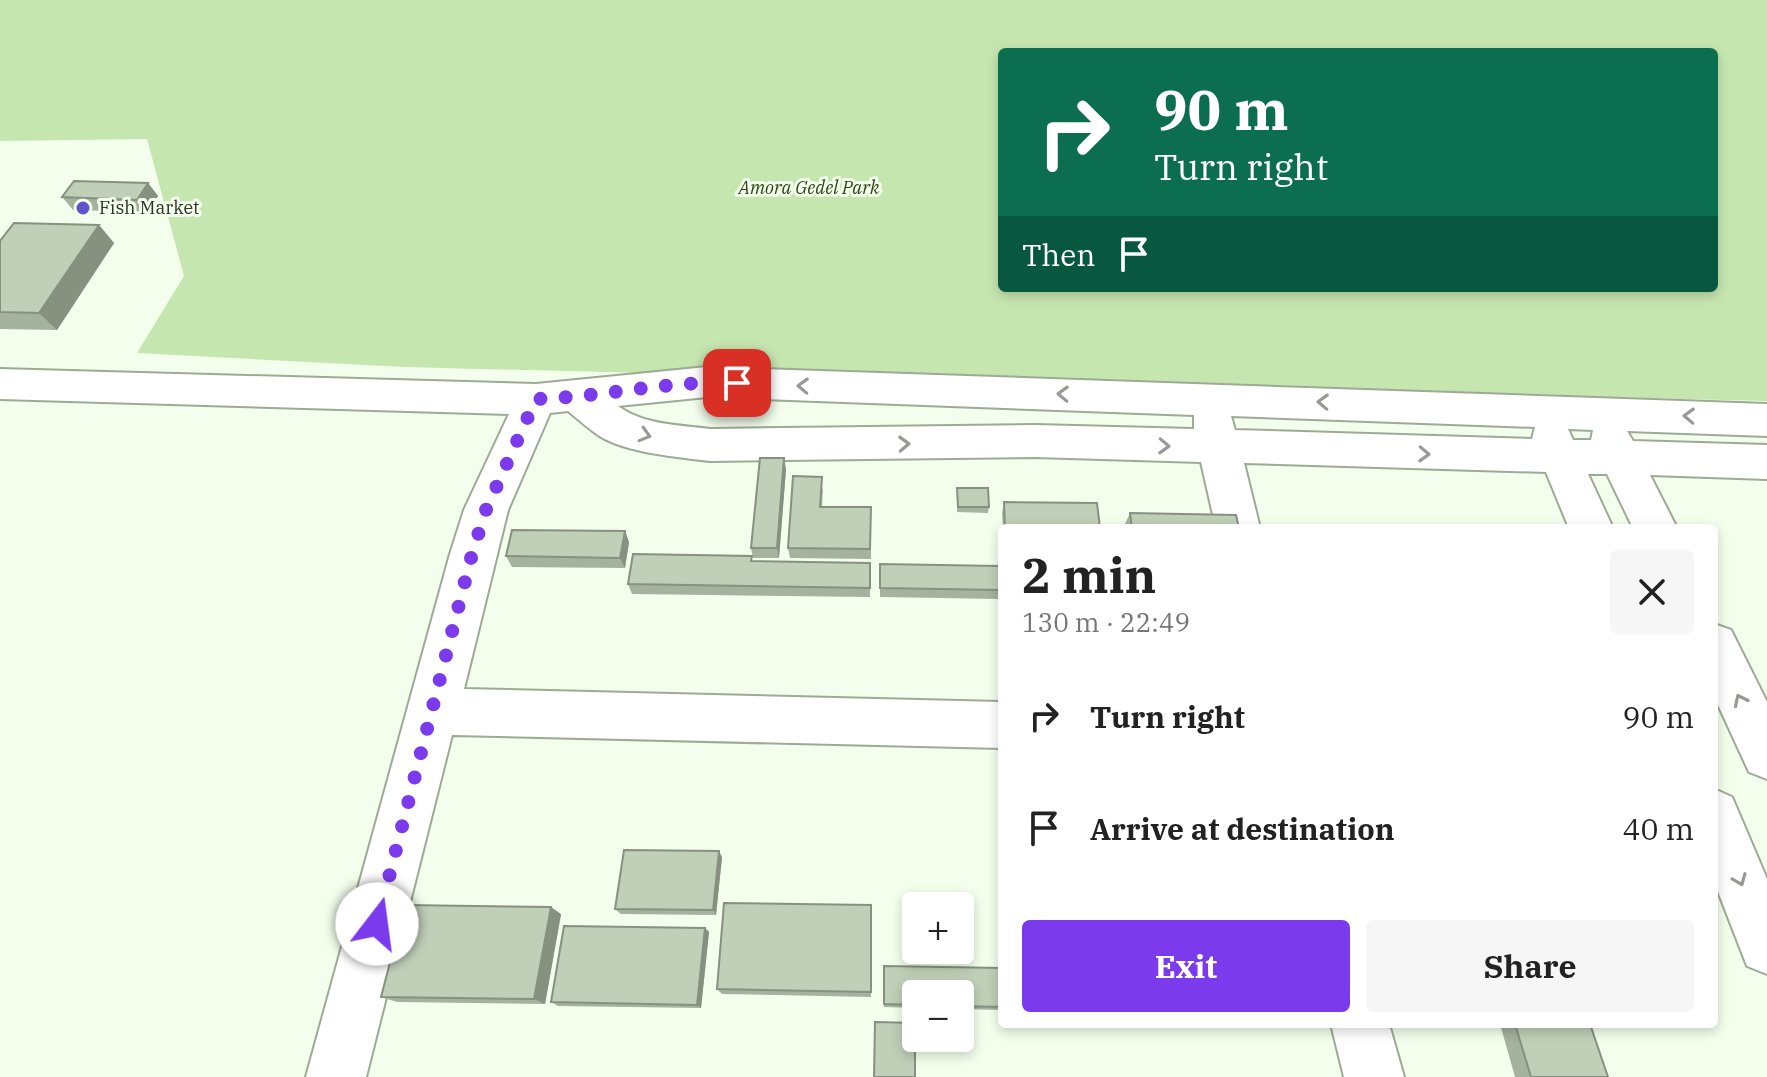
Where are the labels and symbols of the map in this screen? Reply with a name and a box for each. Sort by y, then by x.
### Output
park label: Amora Gedel Park [737,176,880,199]
place label: Fish Market [99,196,199,219]
marker: Fish Market [74,199,92,217]
pin [703,349,771,417]
one-way arrow [796,377,809,394]
one-way arrow [1056,385,1069,402]
one-way arrow [1316,394,1329,411]
one-way arrow [1682,407,1695,424]
one-way arrow [638,426,652,442]
one-way arrow [898,436,911,453]
one-way arrow [1158,437,1171,454]
one-way arrow [1418,445,1431,463]
one-way arrow [1735,693,1750,708]
one-way arrow [1731,872,1747,886]
position arrow [335,882,419,966]

